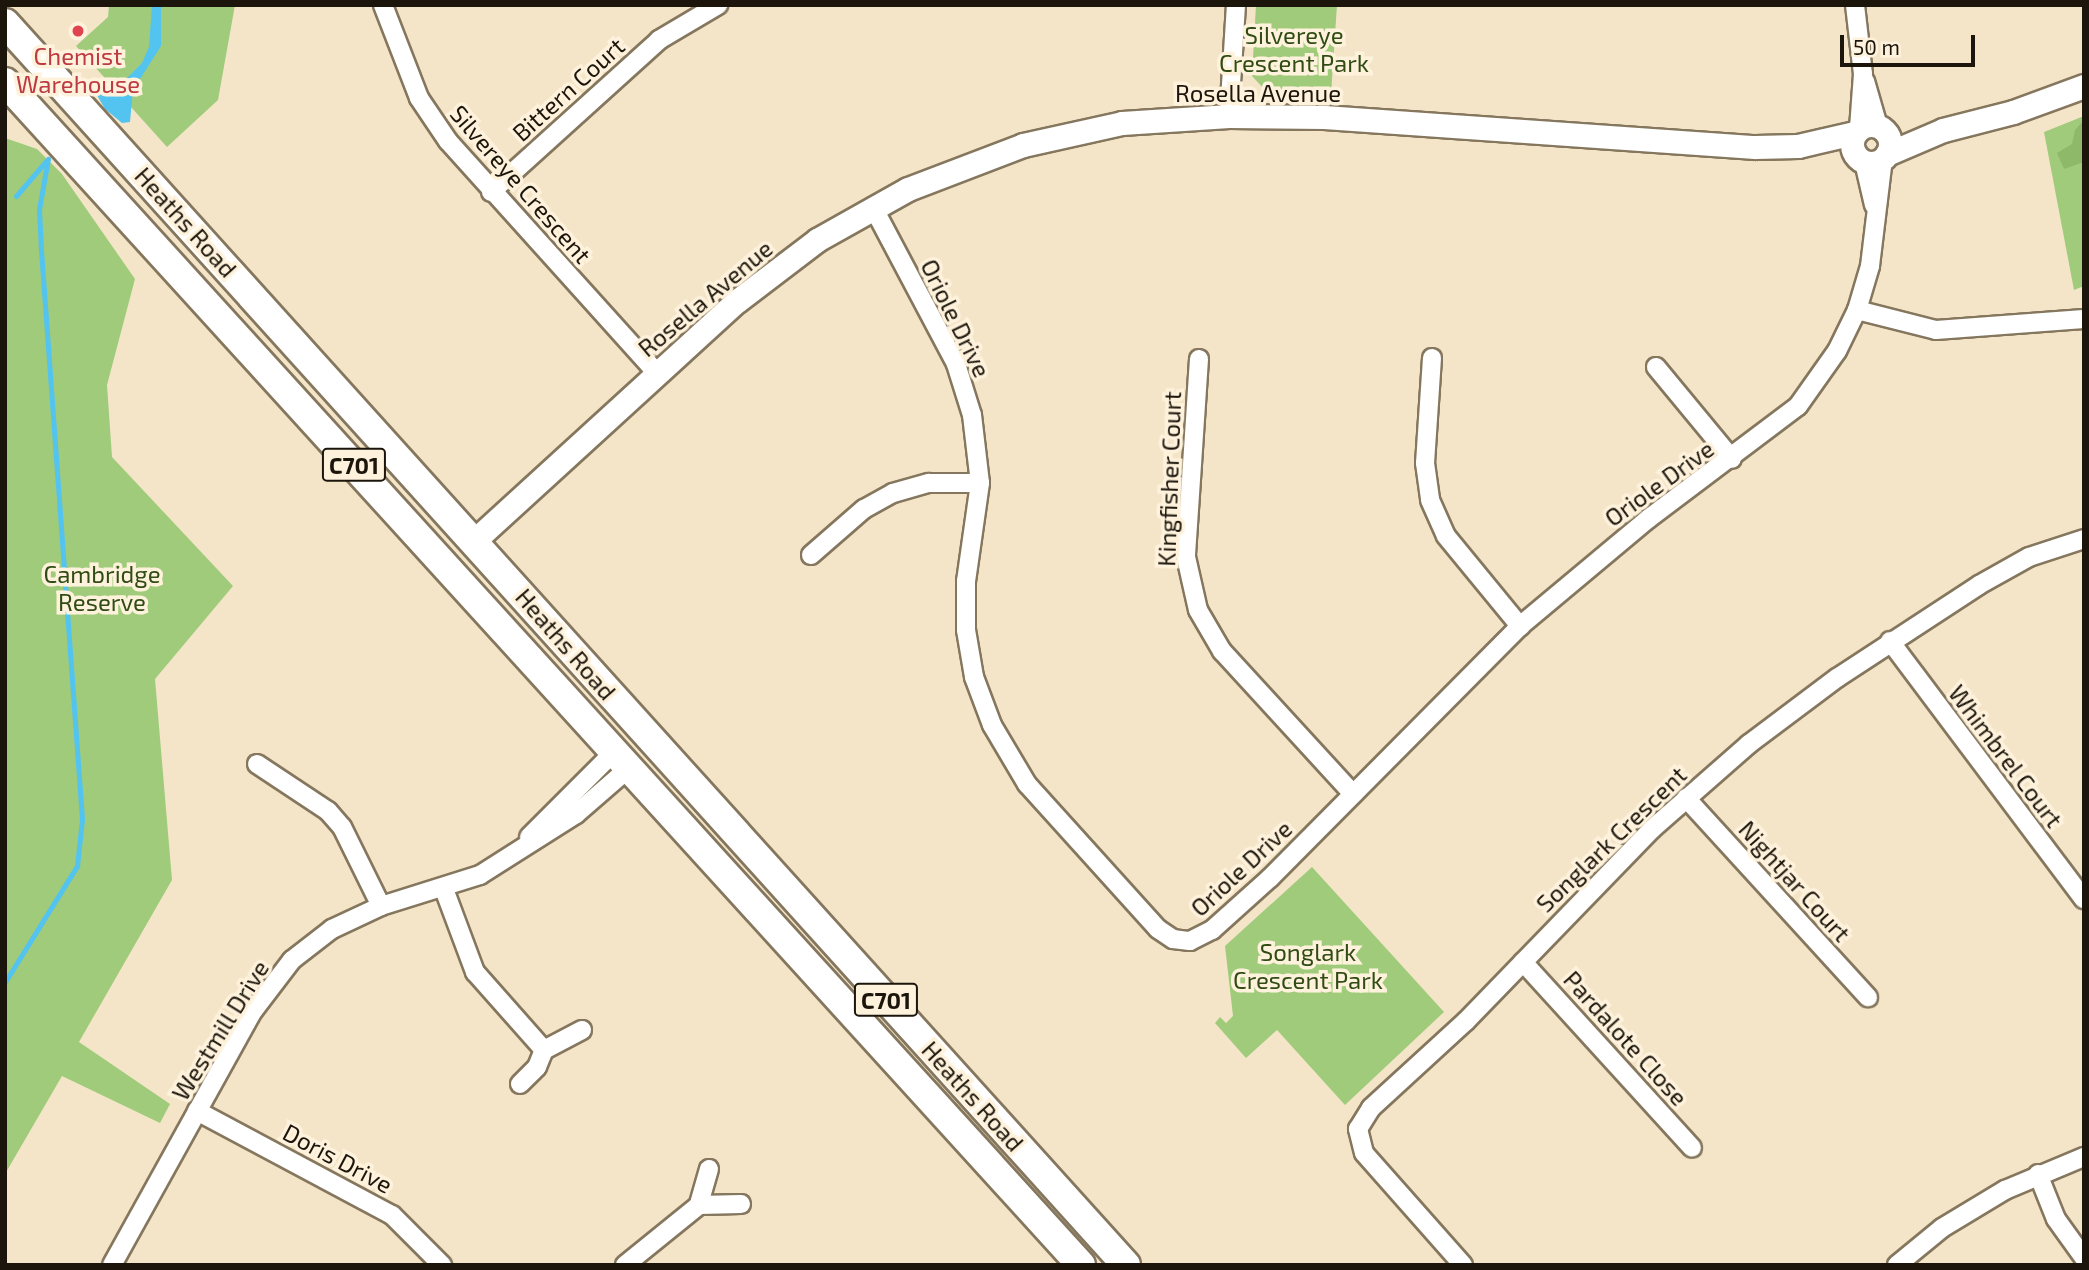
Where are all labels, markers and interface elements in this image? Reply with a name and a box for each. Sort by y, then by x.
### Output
park label: Silvereye Crescent Park [1219,21,1369,77]
scale bar [1844,21,1979,65]
marker: Chemist Warehouse [70,23,86,39]
street label: Bittern Court [506,31,630,147]
text: 50 m [1853,34,1900,59]
place label: Chemist Warehouse [16,42,140,98]
street label: Rosella Avenue [1175,79,1341,107]
street label: Silvereye Crescent [445,99,597,269]
street label: Heaths Road [129,161,243,283]
street label: Rosella Avenue [632,233,778,363]
street label: Oriole Drive [915,254,997,382]
street label: Kingfisher Court [1152,391,1186,567]
street label: Oriole Drive [1599,434,1719,532]
road number: C701 [321,446,387,485]
park label: Cambridge Reserve [43,560,161,616]
street label: Heaths Road [510,582,622,706]
street label: Whimbrel Court [1943,679,2069,833]
street label: Songlark Crescent [1530,760,1692,918]
street label: Oriole Drive [1185,814,1297,922]
street label: Nightjar Court [1733,814,1857,948]
park label: Songlark Crescent Park [1233,938,1383,994]
street label: Westmill Drive [165,954,275,1106]
street label: Pardalote Close [1558,965,1694,1111]
road number: C701 [853,981,919,1020]
street label: Heaths Road [916,1035,1030,1157]
street label: Doris Drive [278,1117,398,1199]

